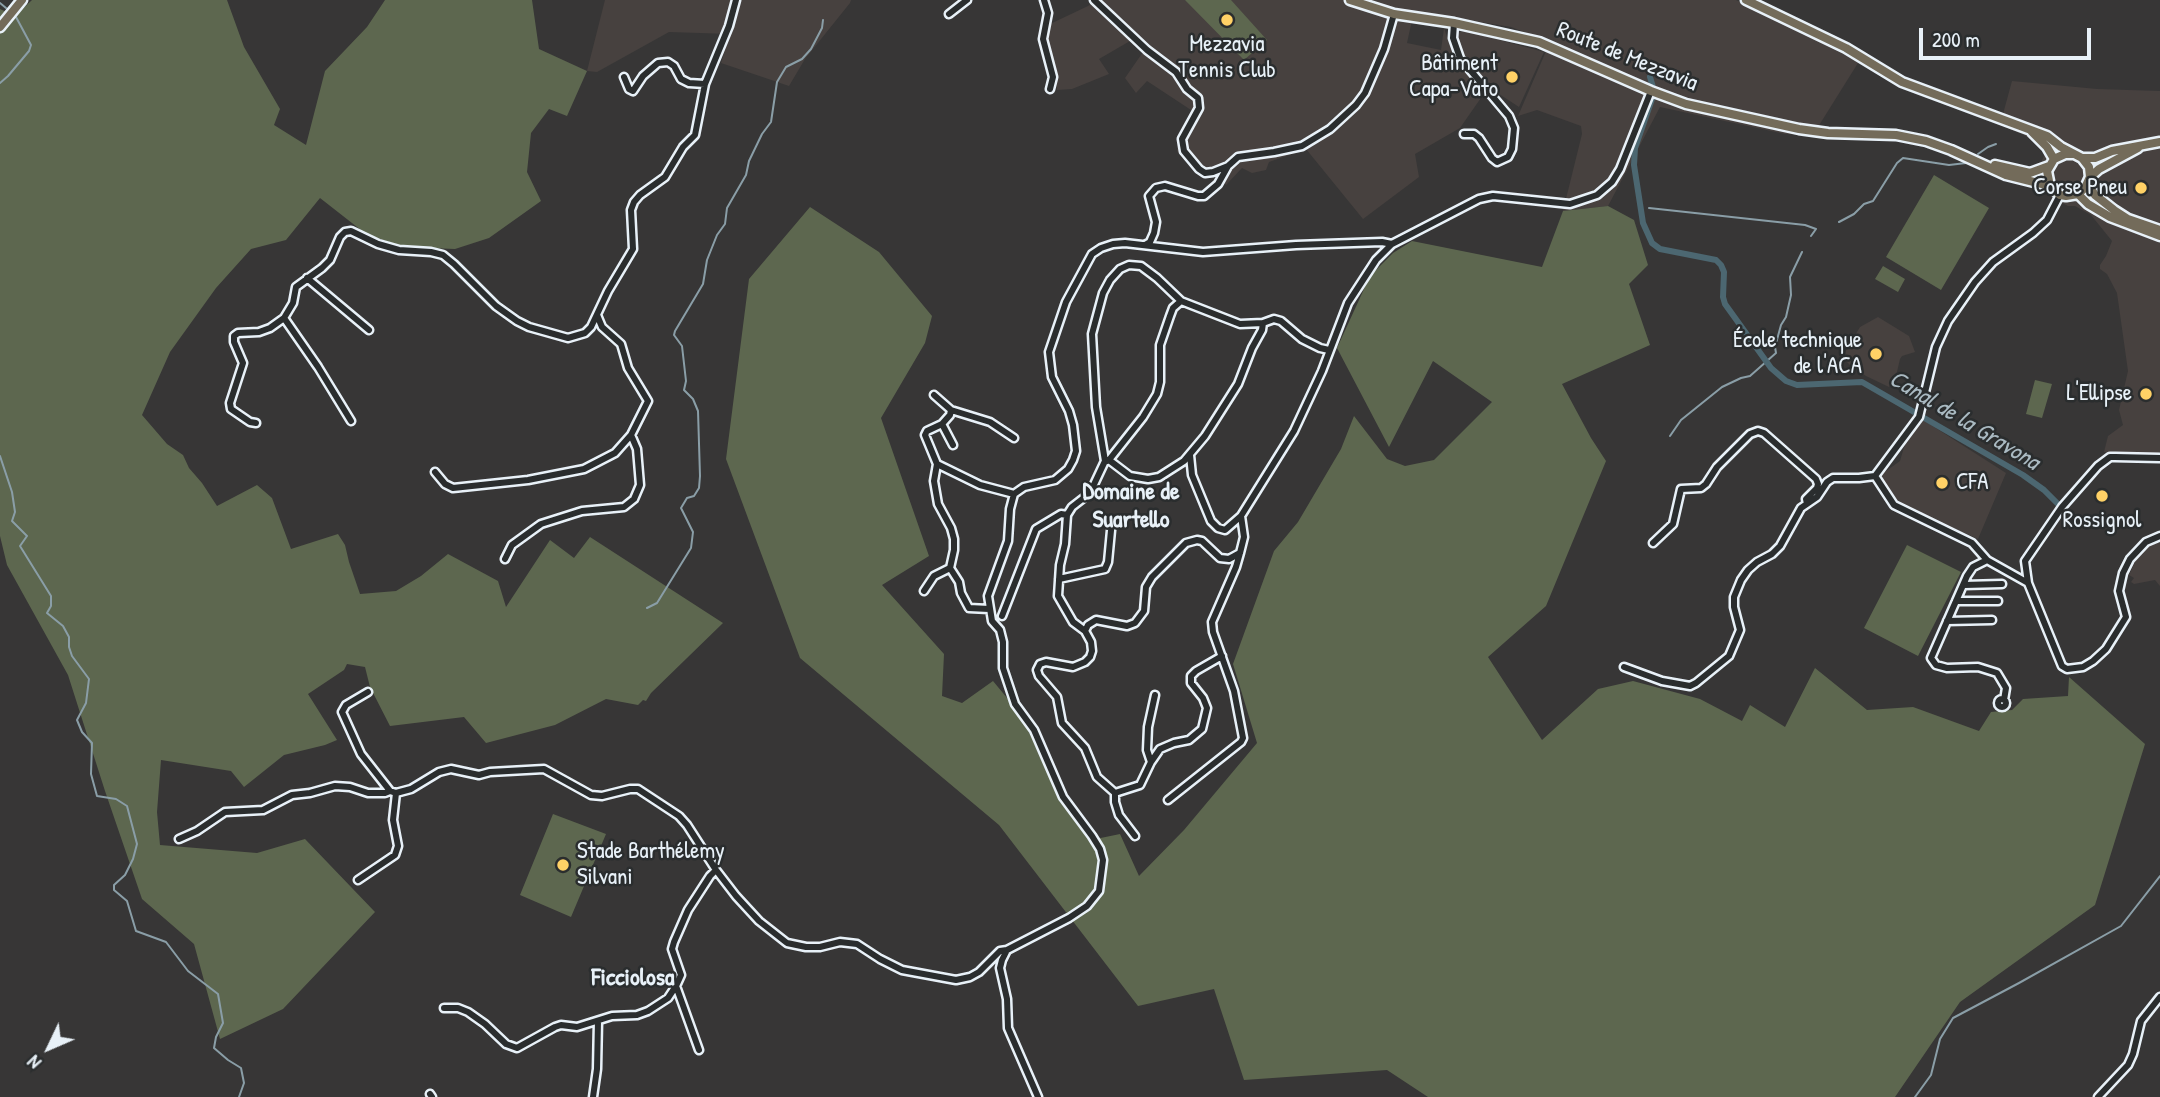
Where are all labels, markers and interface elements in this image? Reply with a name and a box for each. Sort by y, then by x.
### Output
marker: Mezzavia Tennis Club [1219,12,1235,28]
scale bar [1922,14,2094,58]
street label: Route de Mezzavia [1552,16,1702,98]
text: 200 m [1932,25,1980,54]
place label: Mezzavia Tennis Club [1178,31,1276,85]
place label: Bâtiment Capa-Vato [1409,50,1498,104]
marker: Bâtiment Capa-Vato [1504,69,1520,85]
place label: Corse Pneu [2033,174,2127,202]
marker: Corse Pneu [2133,180,2149,196]
place label: École technique de l'ACA [1733,327,1862,381]
marker: École technique de l'ACA [1868,346,1884,362]
water label: Canal de la Gravona [1884,365,2044,477]
place label: L'Ellipse [2067,380,2132,408]
marker: L'Ellipse [2138,386,2154,402]
place label: CFA [1956,469,1988,497]
marker: CFA [1934,475,1950,491]
district label: Domaine de Suartello [1082,479,1180,535]
marker: Rossignol [2094,488,2110,504]
place label: Rossignol [2063,507,2141,535]
place label: Stade Barthélemy Silvani [577,838,725,892]
marker: Stade Barthélemy Silvani [555,857,571,873]
district label: Ficciolosa [592,965,674,993]
north arrow [14,1013,84,1083]
text: N [21,1050,47,1075]

